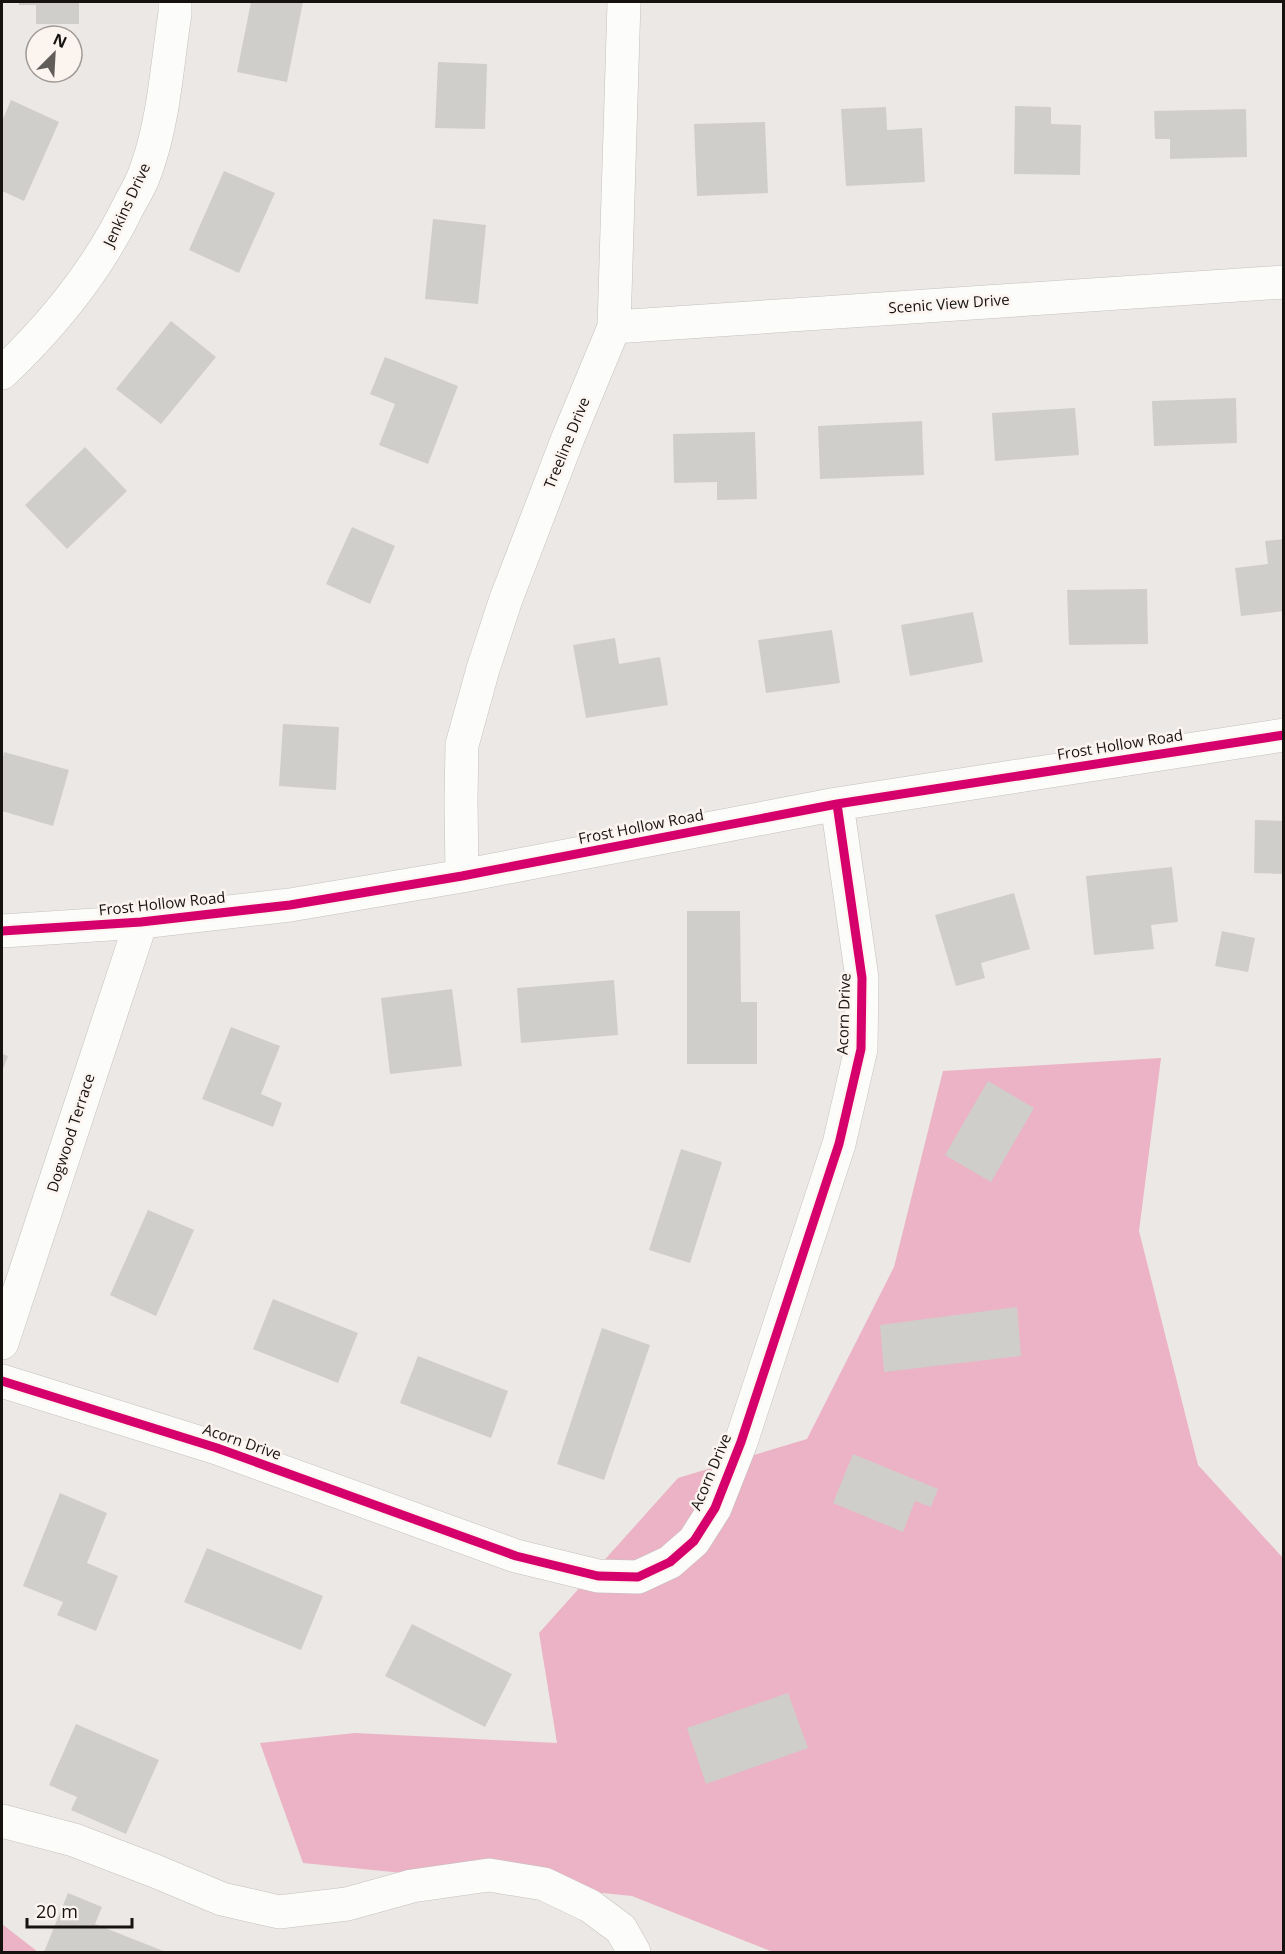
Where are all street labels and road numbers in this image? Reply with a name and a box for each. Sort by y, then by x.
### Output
street label: Jenkins Drive [97,159,154,252]
street label: Scenic View Drive [888,289,1010,317]
street label: Treeline Drive [539,394,594,491]
street label: Frost Hollow Road [1055,724,1184,764]
street label: Frost Hollow Road [576,804,705,848]
street label: Frost Hollow Road [98,886,226,920]
street label: Acorn Drive [832,973,854,1055]
street label: Dogwood Terrace [41,1071,99,1195]
street label: Acorn Drive [200,1418,284,1464]
street label: Acorn Drive [685,1430,735,1513]

